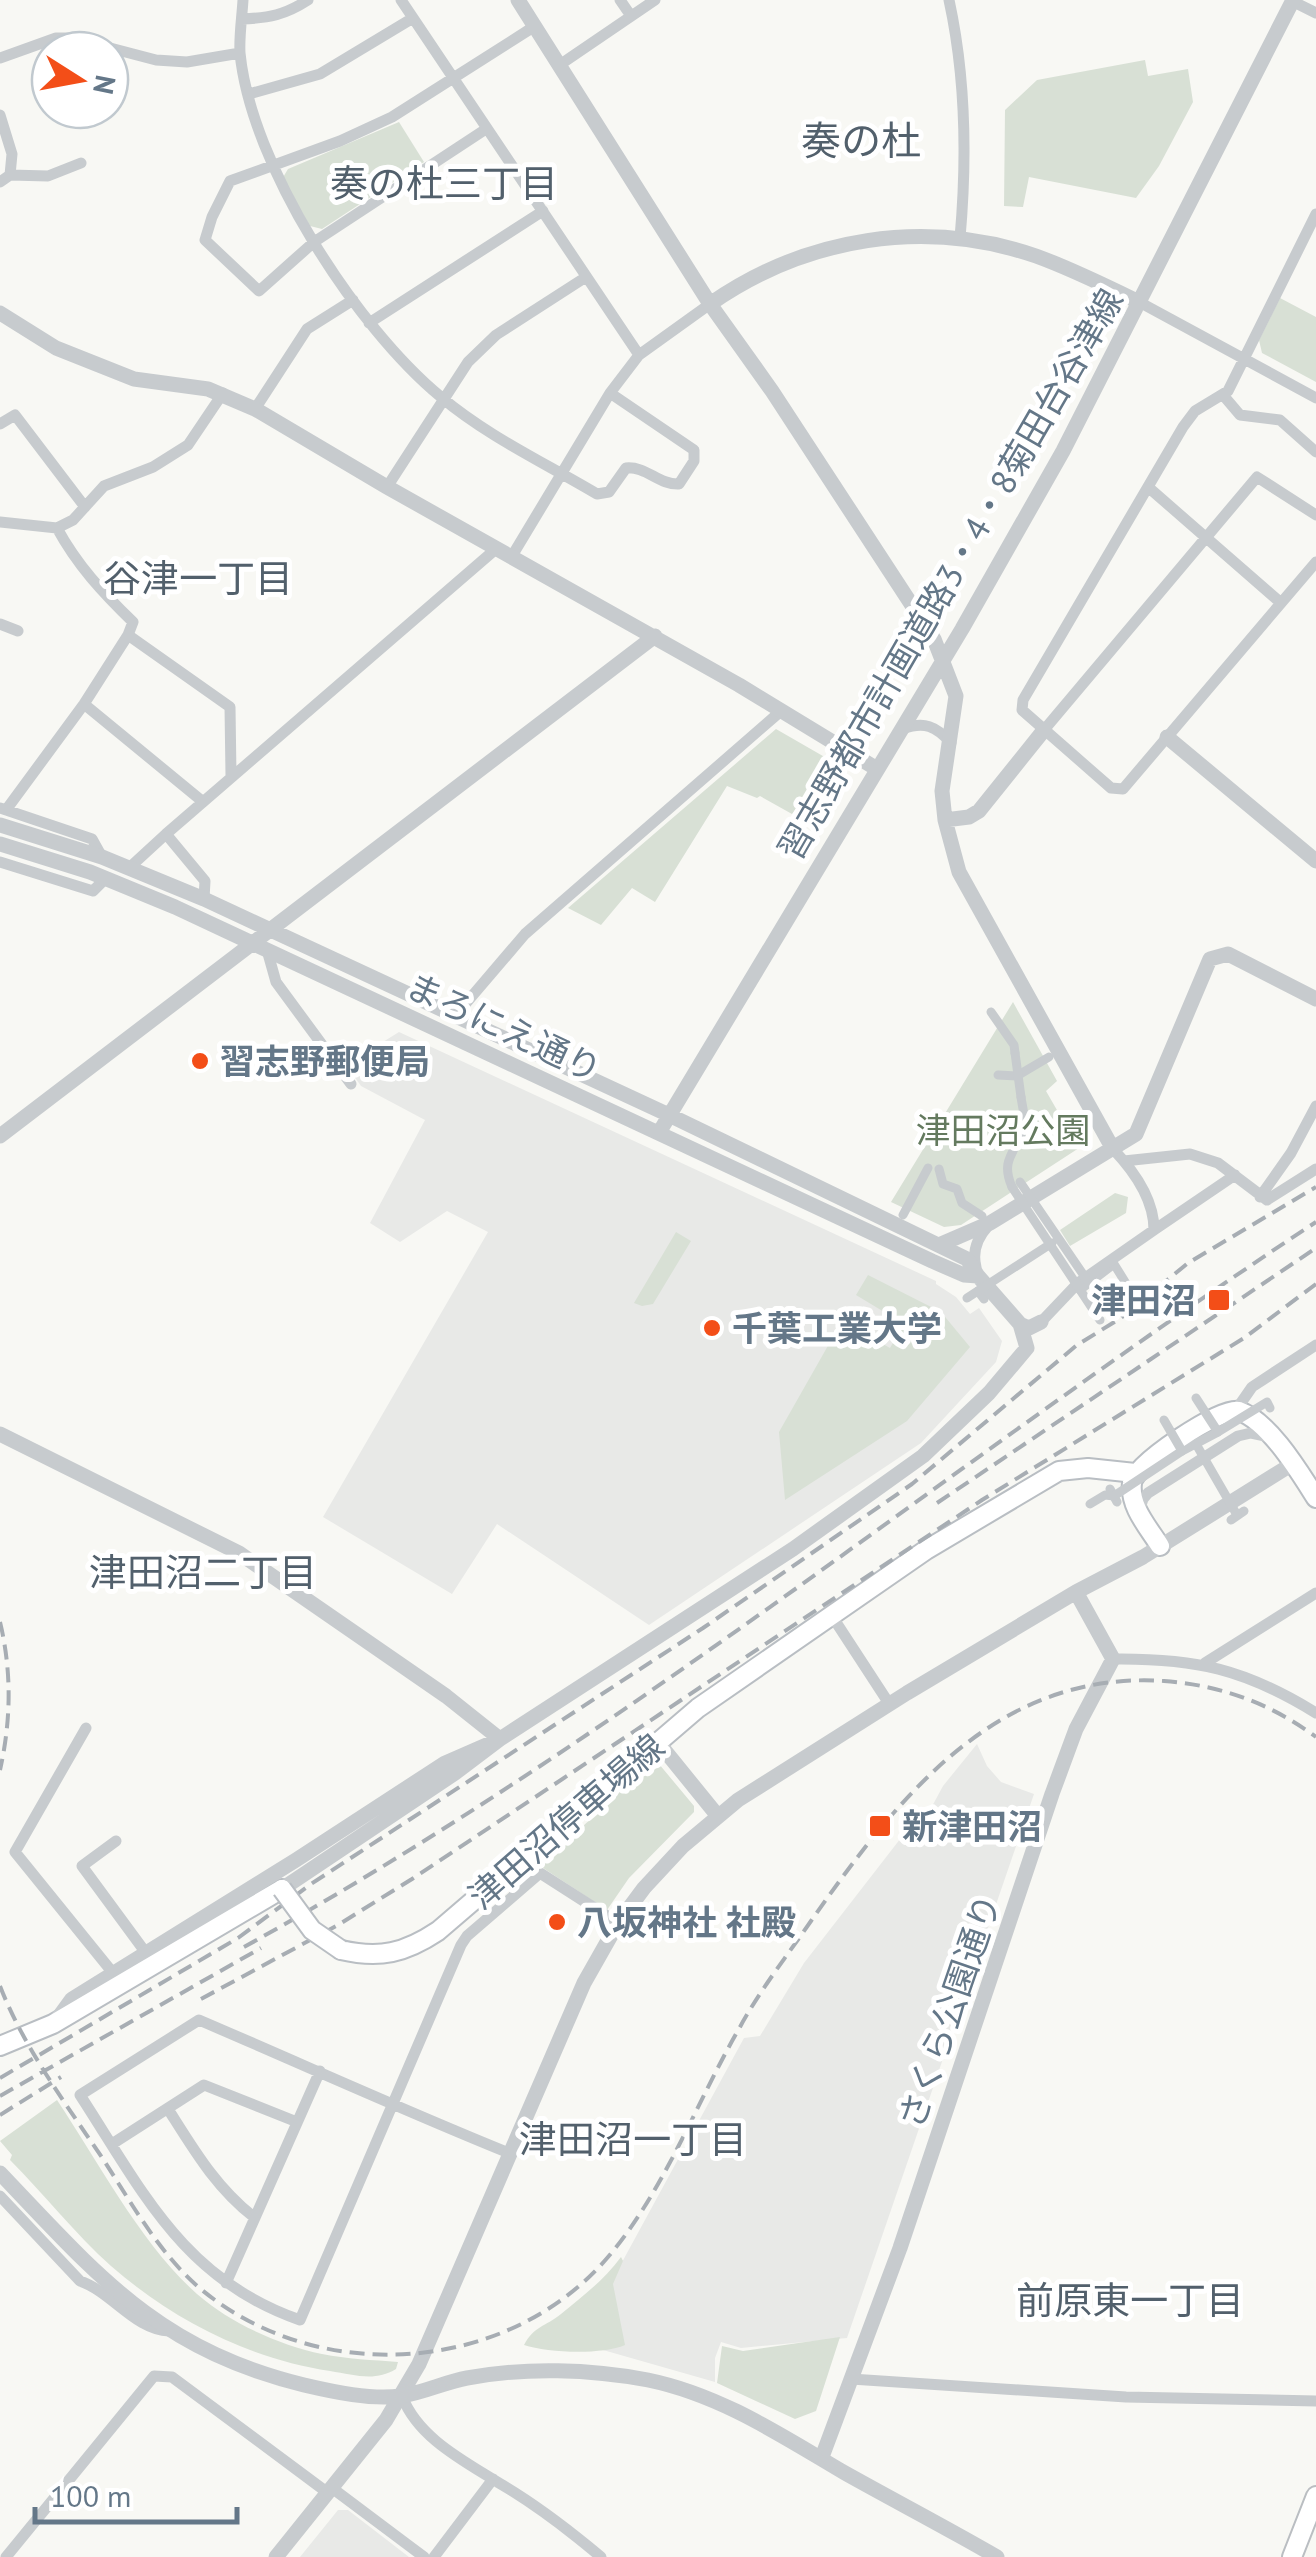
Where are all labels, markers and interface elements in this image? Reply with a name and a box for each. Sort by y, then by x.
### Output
north arrow [30,30,130,130]
text: N [85,72,125,97]
district label: 奏の杜 [801,114,921,166]
district label: 奏の杜三丁目 [330,158,558,207]
street label: 習志野都市計画道路3・4・8菊田台谷津線 [767,280,1133,868]
district label: 谷津一丁目 [103,553,293,602]
street label: まろにえ通り [399,962,609,1092]
place label: 習志野郵便局 [220,1038,430,1084]
marker: 習志野郵便局 [189,1050,211,1072]
park label: 津田沼公園 [915,1107,1091,1153]
place label: 津田沼 [1091,1277,1196,1323]
marker: 津田沼 [1206,1287,1232,1313]
place label: 千葉工業大学 [732,1305,942,1351]
marker: 千葉工業大学 [701,1317,723,1339]
district label: 津田沼二丁目 [89,1547,317,1596]
street label: 津田沼停車場線 [458,1723,674,1919]
place label: 新津田沼 [902,1803,1042,1849]
marker: 新津田沼 [867,1813,893,1839]
street label: さくら公園通り [887,1888,1011,2134]
place label: 八坂神社 社殿 [577,1899,796,1945]
marker: 八坂神社 社殿 [546,1911,568,1933]
district label: 津田沼一丁目 [519,2114,747,2163]
district label: 前原東一丁目 [1016,2275,1244,2324]
scale bar [35,2462,238,2524]
text: 100 m [50,2476,131,2515]

